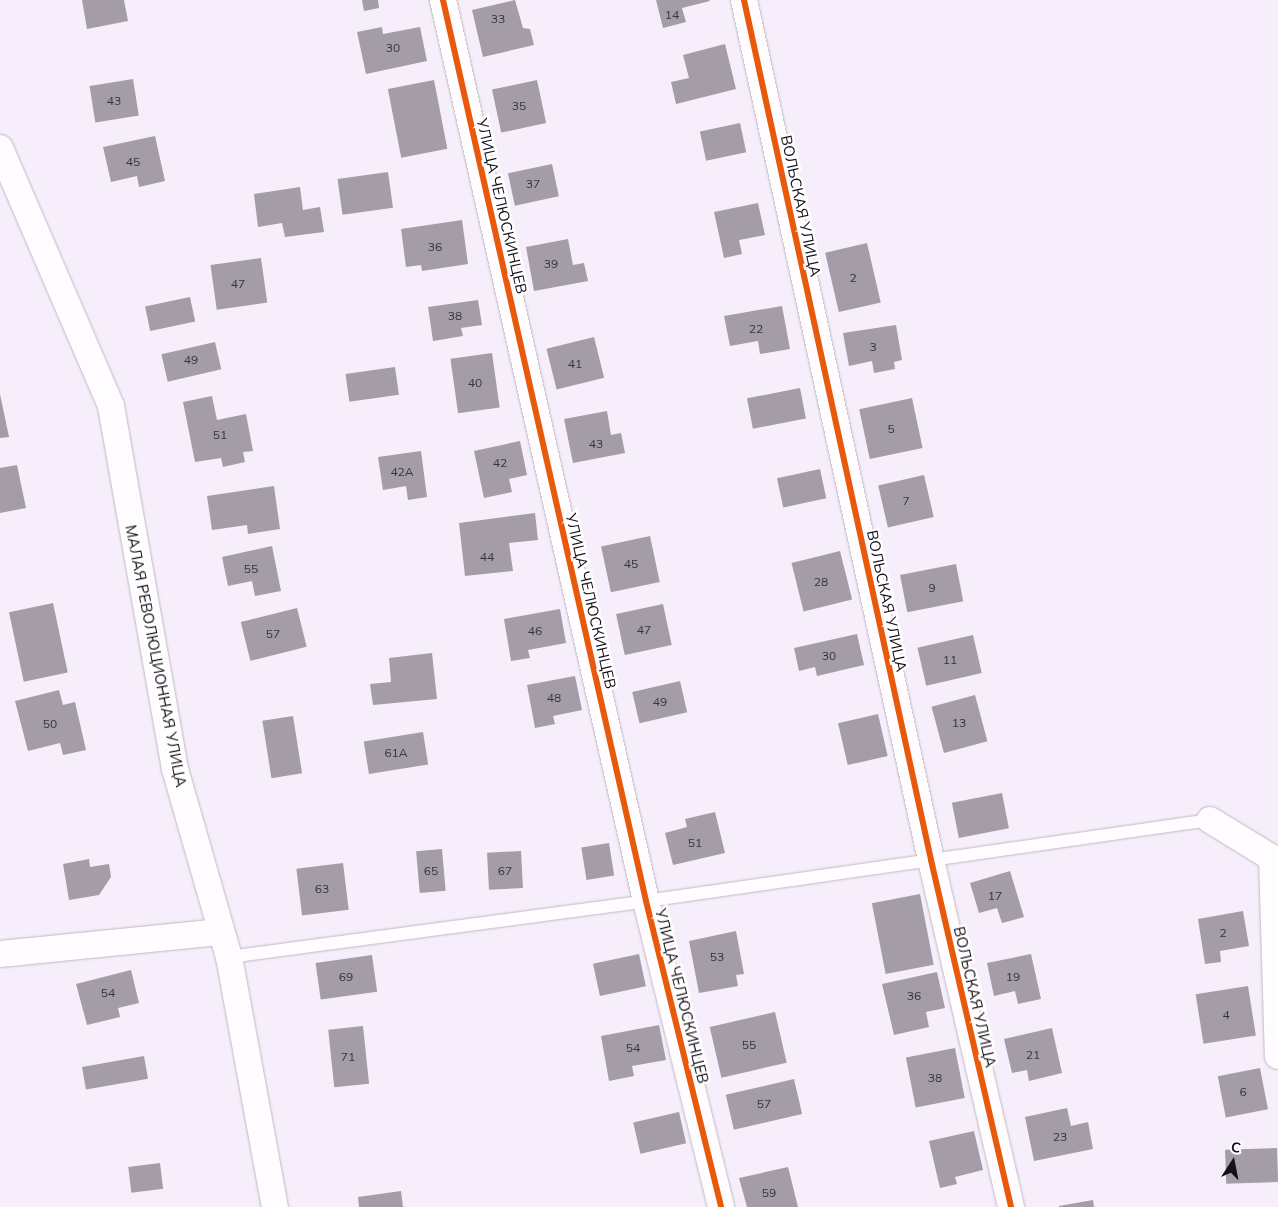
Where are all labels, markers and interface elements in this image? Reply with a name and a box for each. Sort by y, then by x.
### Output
house number: 14 [665,8,679,22]
house number: 33 [491,12,505,26]
house number: 30 [386,41,400,55]
house number: 43 [107,94,121,108]
house number: 35 [512,99,526,113]
street label: УЛИЦА ЧЕЛЮСКИНЦЕВ [473,116,531,296]
street label: ВОЛЬСКАЯ УЛИЦА [777,134,825,278]
house number: 45 [126,155,140,169]
house number: 37 [526,177,540,191]
house number: 36 [428,240,442,254]
house number: 39 [544,257,558,271]
house number: 2 [849,271,857,285]
house number: 47 [231,277,245,291]
house number: 38 [448,309,462,323]
house number: 22 [749,322,763,336]
house number: 3 [869,340,877,354]
house number: 49 [184,353,198,367]
house number: 41 [568,357,582,371]
house number: 40 [468,376,482,390]
house number: 5 [887,422,895,436]
house number: 51 [213,428,227,442]
house number: 43 [589,437,603,451]
house number: 42 [493,456,507,470]
house number: 42А [390,465,414,479]
house number: 7 [902,494,910,508]
street label: УЛИЦА ЧЕЛЮСКИНЦЕВ [562,511,620,691]
street label: МАЛАЯ РЕВОЛЮЦИОННАЯ УЛИЦА [122,523,190,789]
street label: ВОЛЬСКАЯ УЛИЦА [863,529,911,673]
house number: 44 [480,550,494,564]
house number: 45 [624,557,638,571]
house number: 55 [244,562,258,576]
house number: 28 [814,575,828,589]
house number: 9 [928,581,936,595]
house number: 47 [637,623,651,637]
house number: 46 [528,624,542,638]
house number: 57 [266,627,280,641]
house number: 30 [822,649,836,663]
house number: 11 [943,653,957,667]
house number: 48 [547,691,561,705]
house number: 49 [653,695,667,709]
house number: 13 [952,716,966,730]
house number: 50 [43,717,57,731]
house number: 61А [384,746,408,760]
house number: 51 [688,836,702,850]
house number: 65 [424,864,438,878]
house number: 67 [498,864,512,878]
house number: 63 [315,882,329,896]
house number: 17 [988,889,1002,903]
street label: УЛИЦА ЧЕЛЮСКИНЦЕВ [652,907,712,1085]
street label: ВОЛЬСКАЯ УЛИЦА [950,925,1000,1069]
house number: 2 [1219,926,1227,940]
house number: 53 [710,950,724,964]
house number: 69 [339,970,353,984]
house number: 19 [1006,970,1020,984]
house number: 54 [101,986,115,1000]
house number: 36 [907,989,921,1003]
house number: 4 [1222,1008,1230,1022]
house number: 55 [742,1038,756,1052]
house number: 54 [626,1041,640,1055]
house number: 21 [1026,1048,1040,1062]
house number: 71 [341,1050,355,1064]
house number: 38 [928,1071,942,1085]
house number: 6 [1239,1085,1247,1099]
house number: 57 [757,1097,771,1111]
house number: 23 [1053,1130,1067,1144]
north arrow [1208,1137,1258,1187]
text: С [1229,1138,1242,1157]
house number: 59 [762,1186,776,1200]

